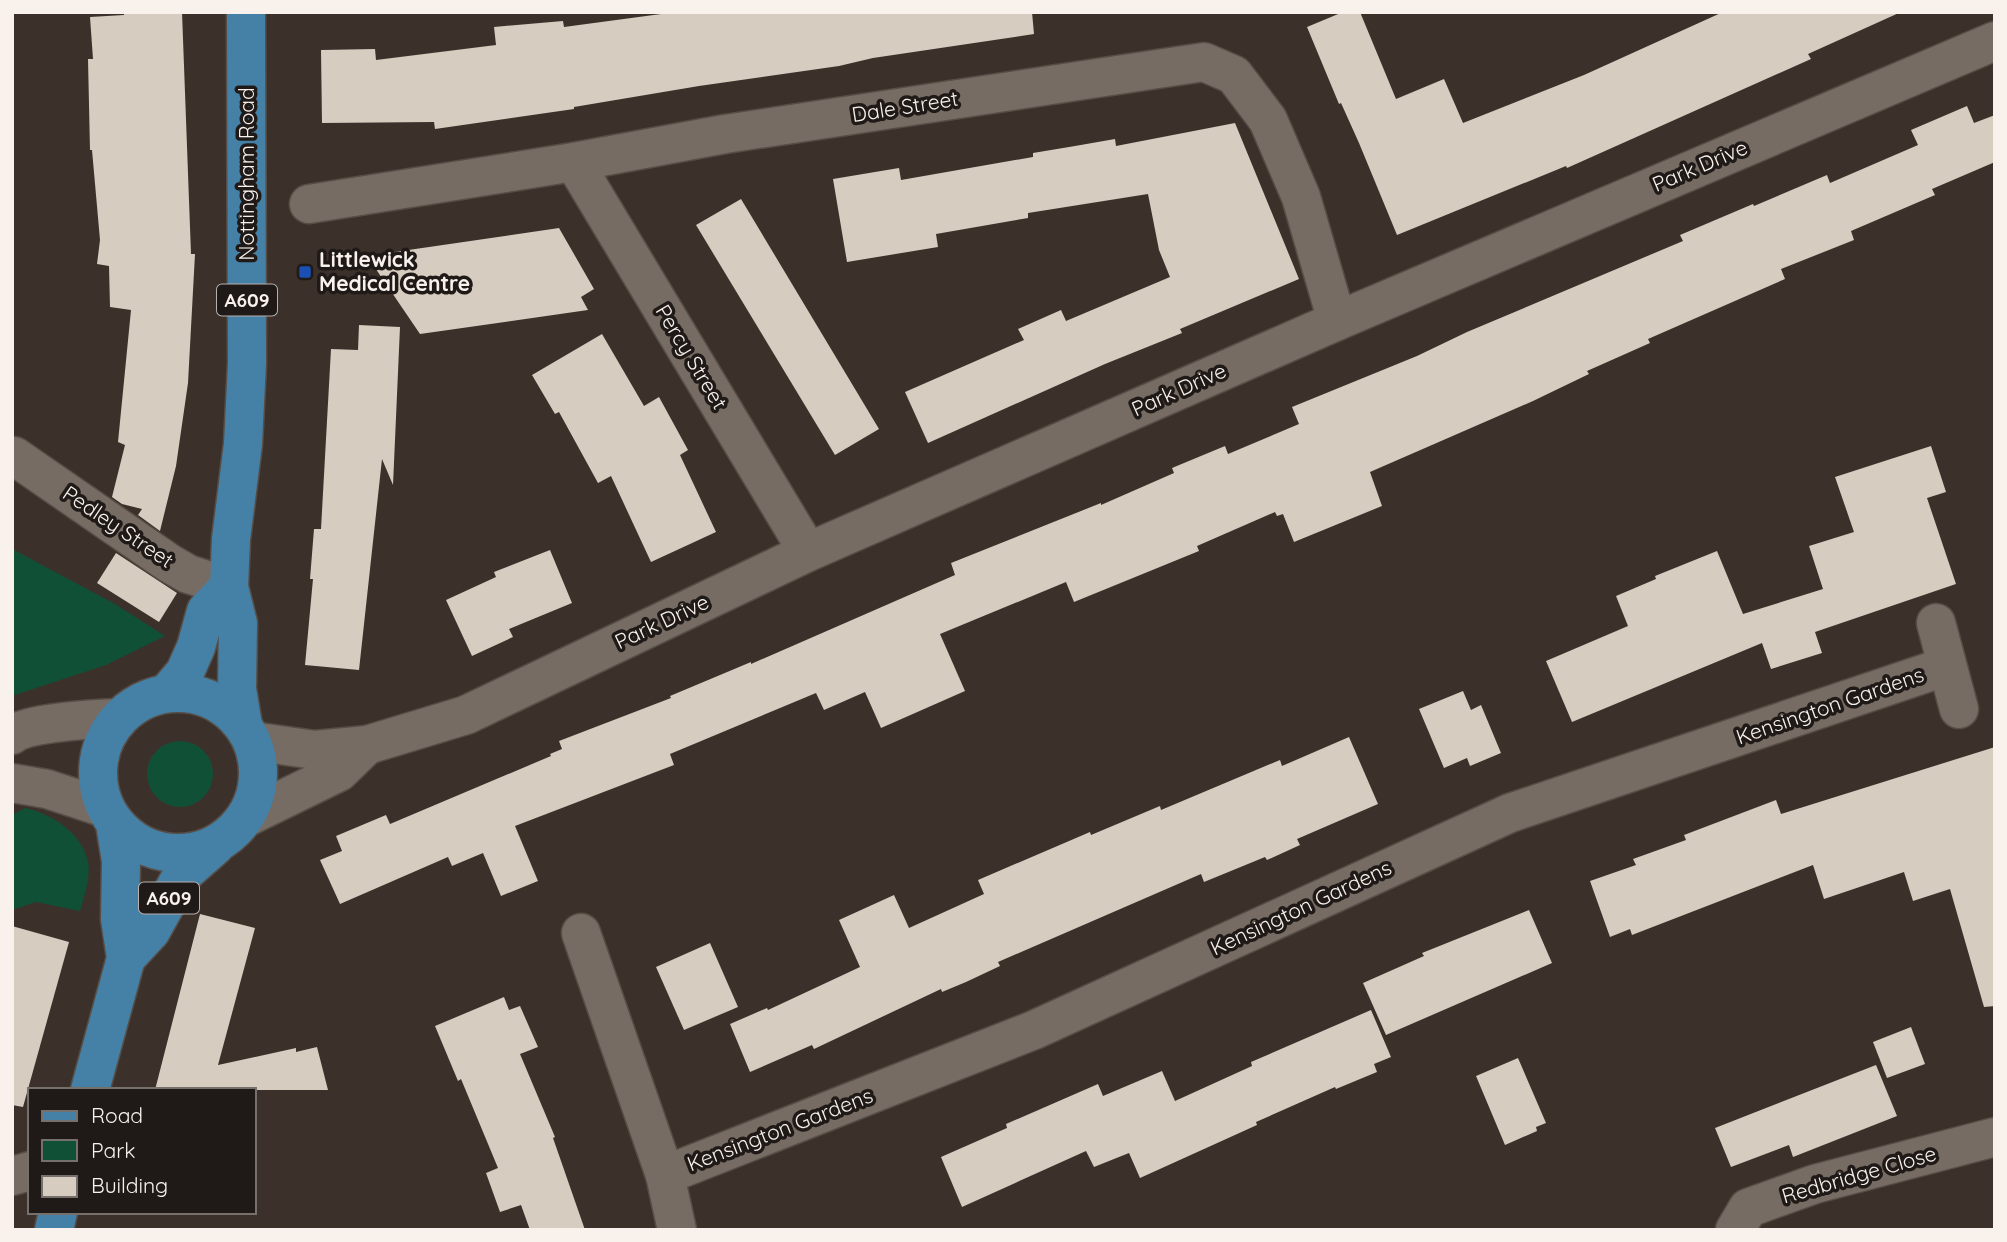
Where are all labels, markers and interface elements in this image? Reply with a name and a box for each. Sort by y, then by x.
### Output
street label: Dale Street [850,85,960,127]
street label: Nottingham Road [233,87,259,261]
street label: Park Drive [1648,133,1751,197]
place label: Littlewick Medical Centre [319,246,470,296]
marker: Littlewick Medical Centre [297,264,313,280]
road number: A609 [217,284,277,316]
street label: Percy Street [650,299,733,414]
street label: Park Drive [1127,357,1230,421]
street label: Pedley Street [58,480,179,573]
street label: Park Drive [610,588,713,654]
street label: Kensington Gardens [1732,661,1927,749]
street label: Kensington Gardens [1206,854,1395,960]
road number: A609 [139,882,199,914]
street label: Kensington Gardens [683,1082,876,1176]
legend [28,1088,256,1214]
text: Road [91,1102,143,1128]
text: Park [91,1137,135,1163]
street label: Redbridge Close [1778,1140,1939,1209]
text: Building [91,1172,168,1198]

